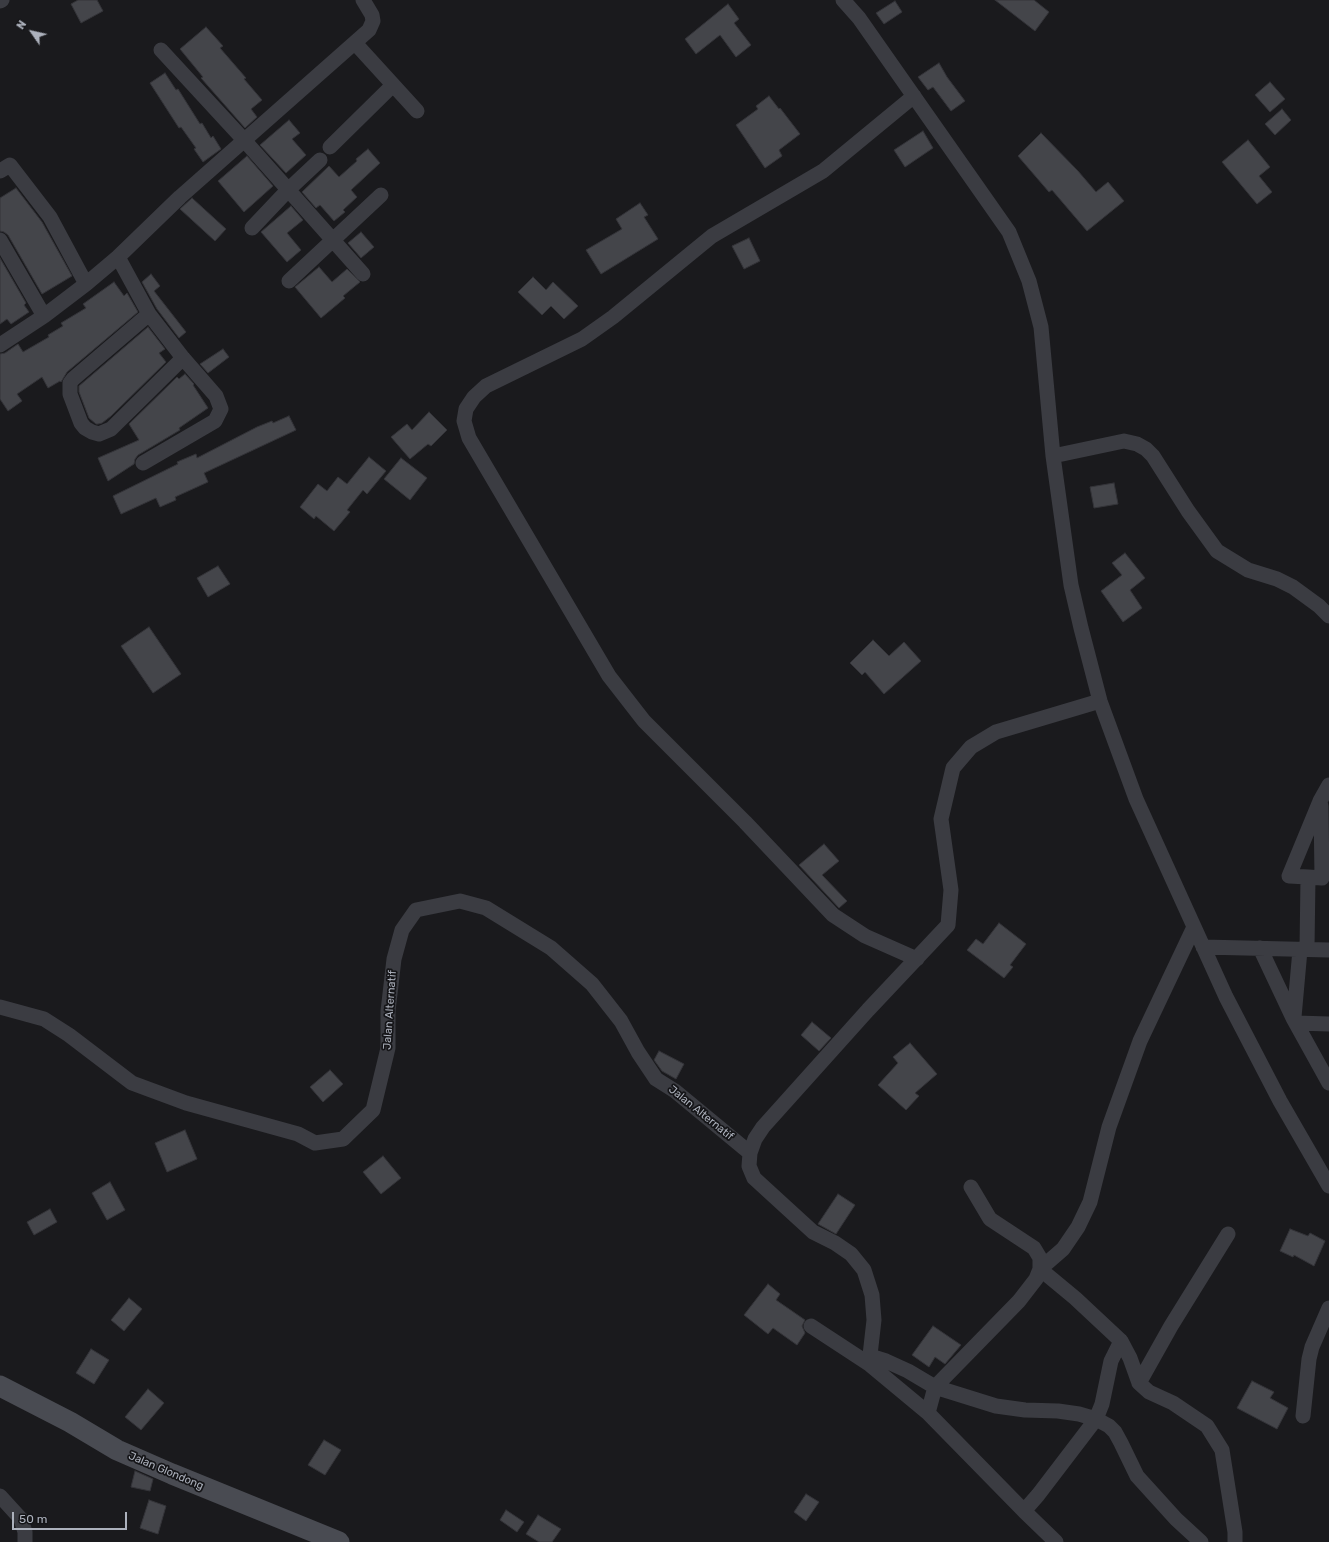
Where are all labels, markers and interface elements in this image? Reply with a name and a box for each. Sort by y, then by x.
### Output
north arrow [12,12,52,52]
text: N [14,18,29,32]
street label: Jalan Alternatif [381,970,399,1050]
street label: Jalan Alternatif [666,1083,736,1143]
street label: Jalan Glondong [126,1449,206,1493]
scale bar [14,1504,129,1530]
text: 50 m [19,1512,47,1526]

